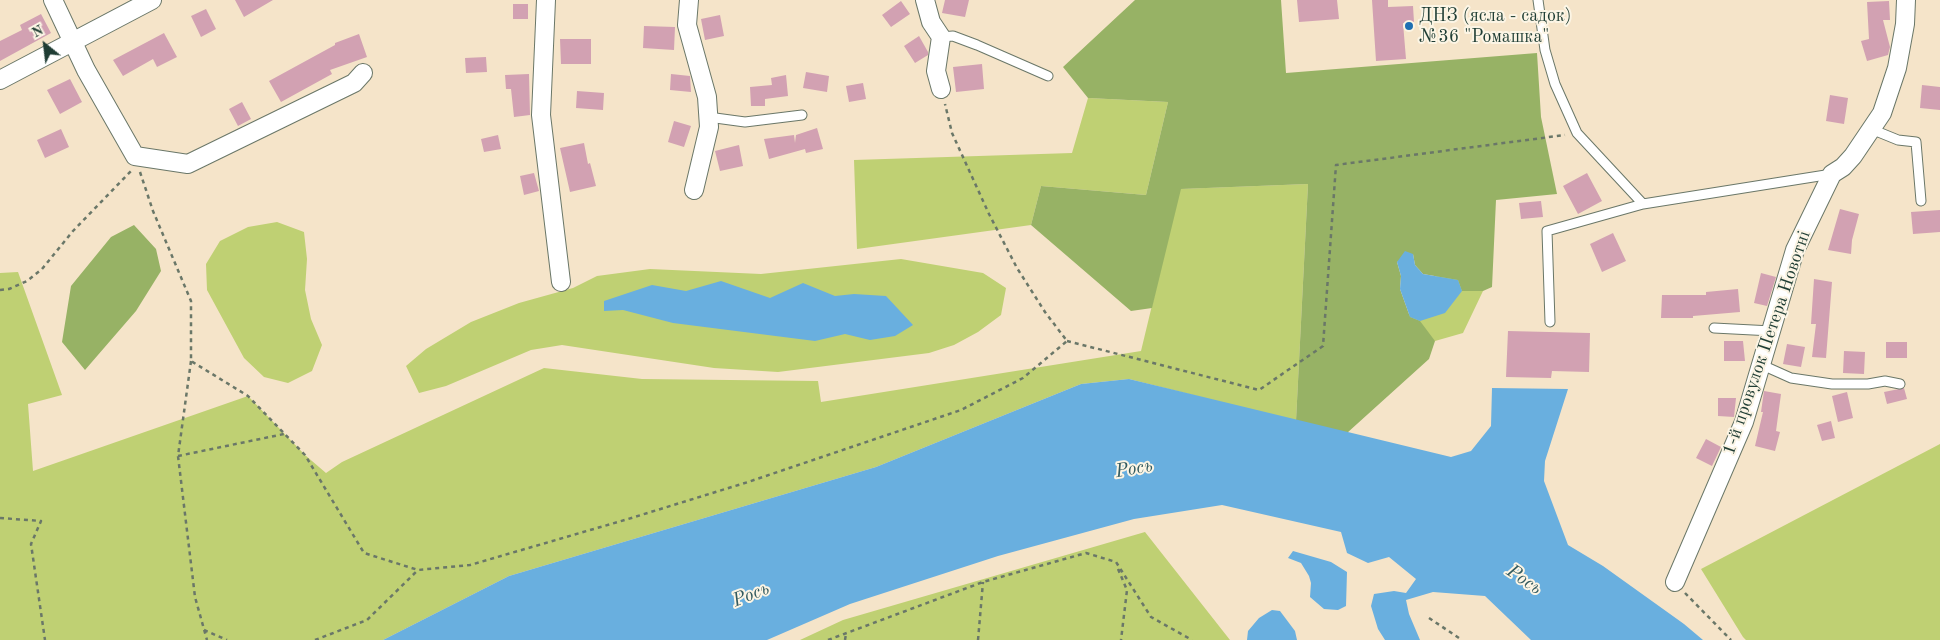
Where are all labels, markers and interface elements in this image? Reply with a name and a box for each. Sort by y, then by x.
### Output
place label: ДНЗ (ясла - садок) №36 "Ромашка" [1419,5,1572,48]
north arrow [20,20,70,70]
marker: ДНЗ (ясла - садок) №36 "Ромашка" [1403,20,1415,32]
text: N [30,23,46,41]
street label: 1-й провулок Петера Новотні [1718,228,1816,458]
water label: Рось [1113,454,1155,484]
water label: Рось [1502,560,1546,600]
water label: Рось [729,577,773,613]

